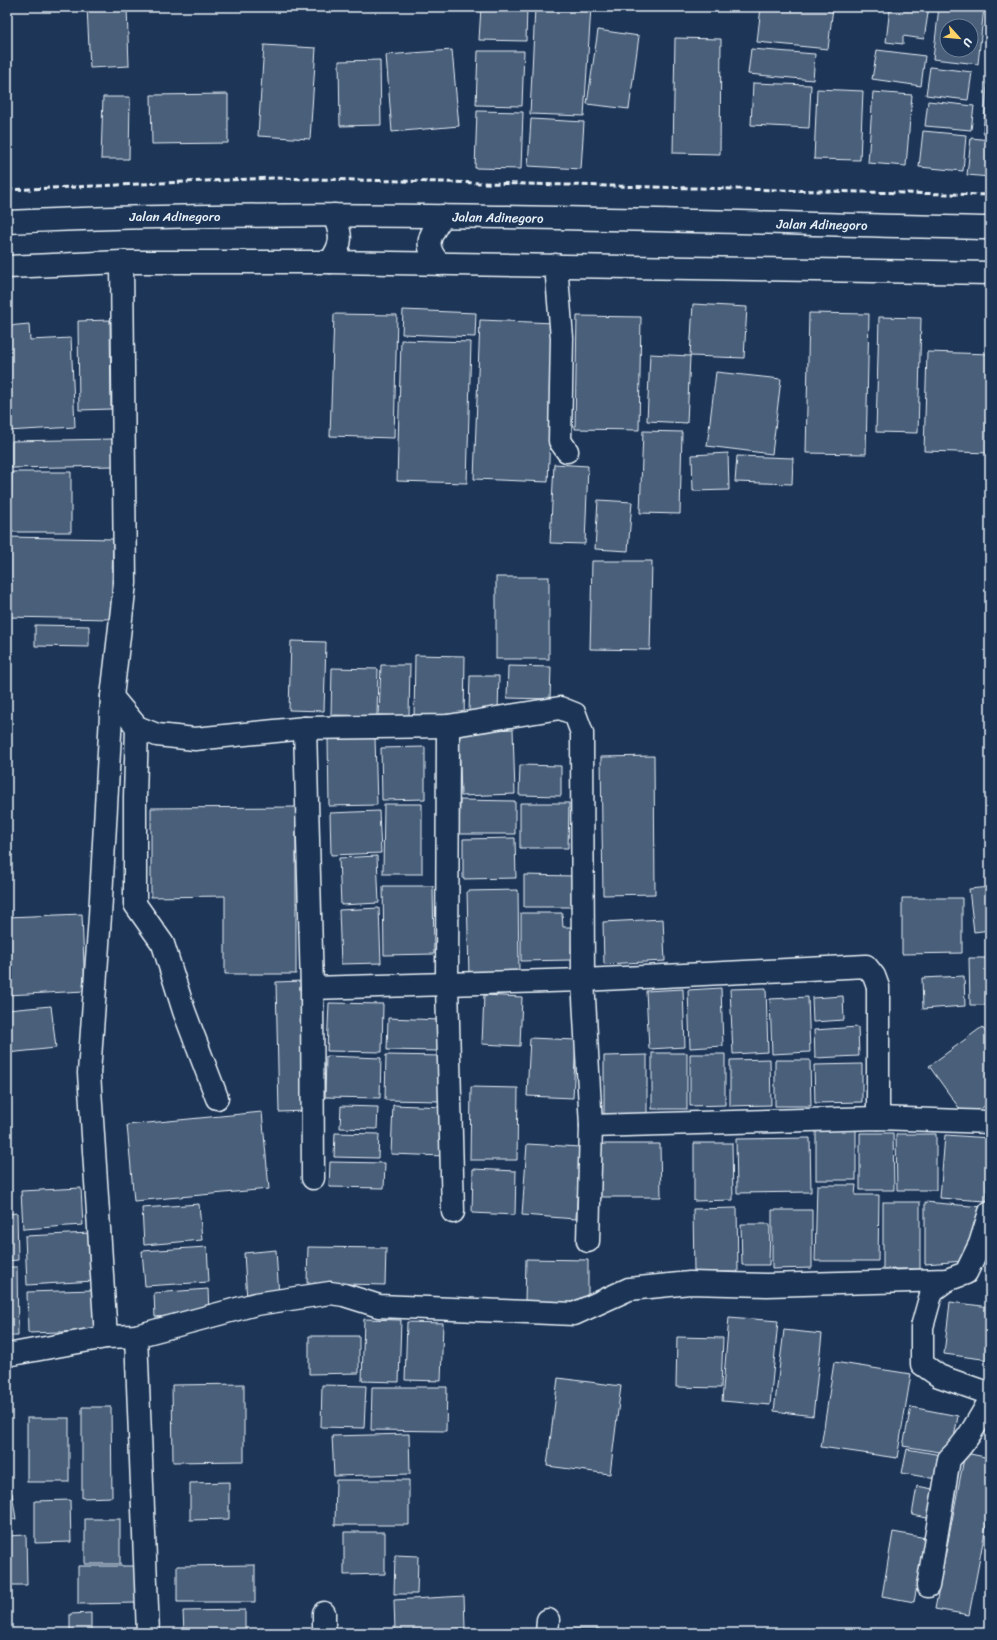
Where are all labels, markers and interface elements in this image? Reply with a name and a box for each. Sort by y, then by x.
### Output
north arrow [939,18,979,58]
text: U [957,35,978,51]
street label: Jalan Adinegoro [129,205,221,228]
street label: Jalan Adinegoro [451,205,544,230]
street label: Jalan Adinegoro [775,212,868,237]

